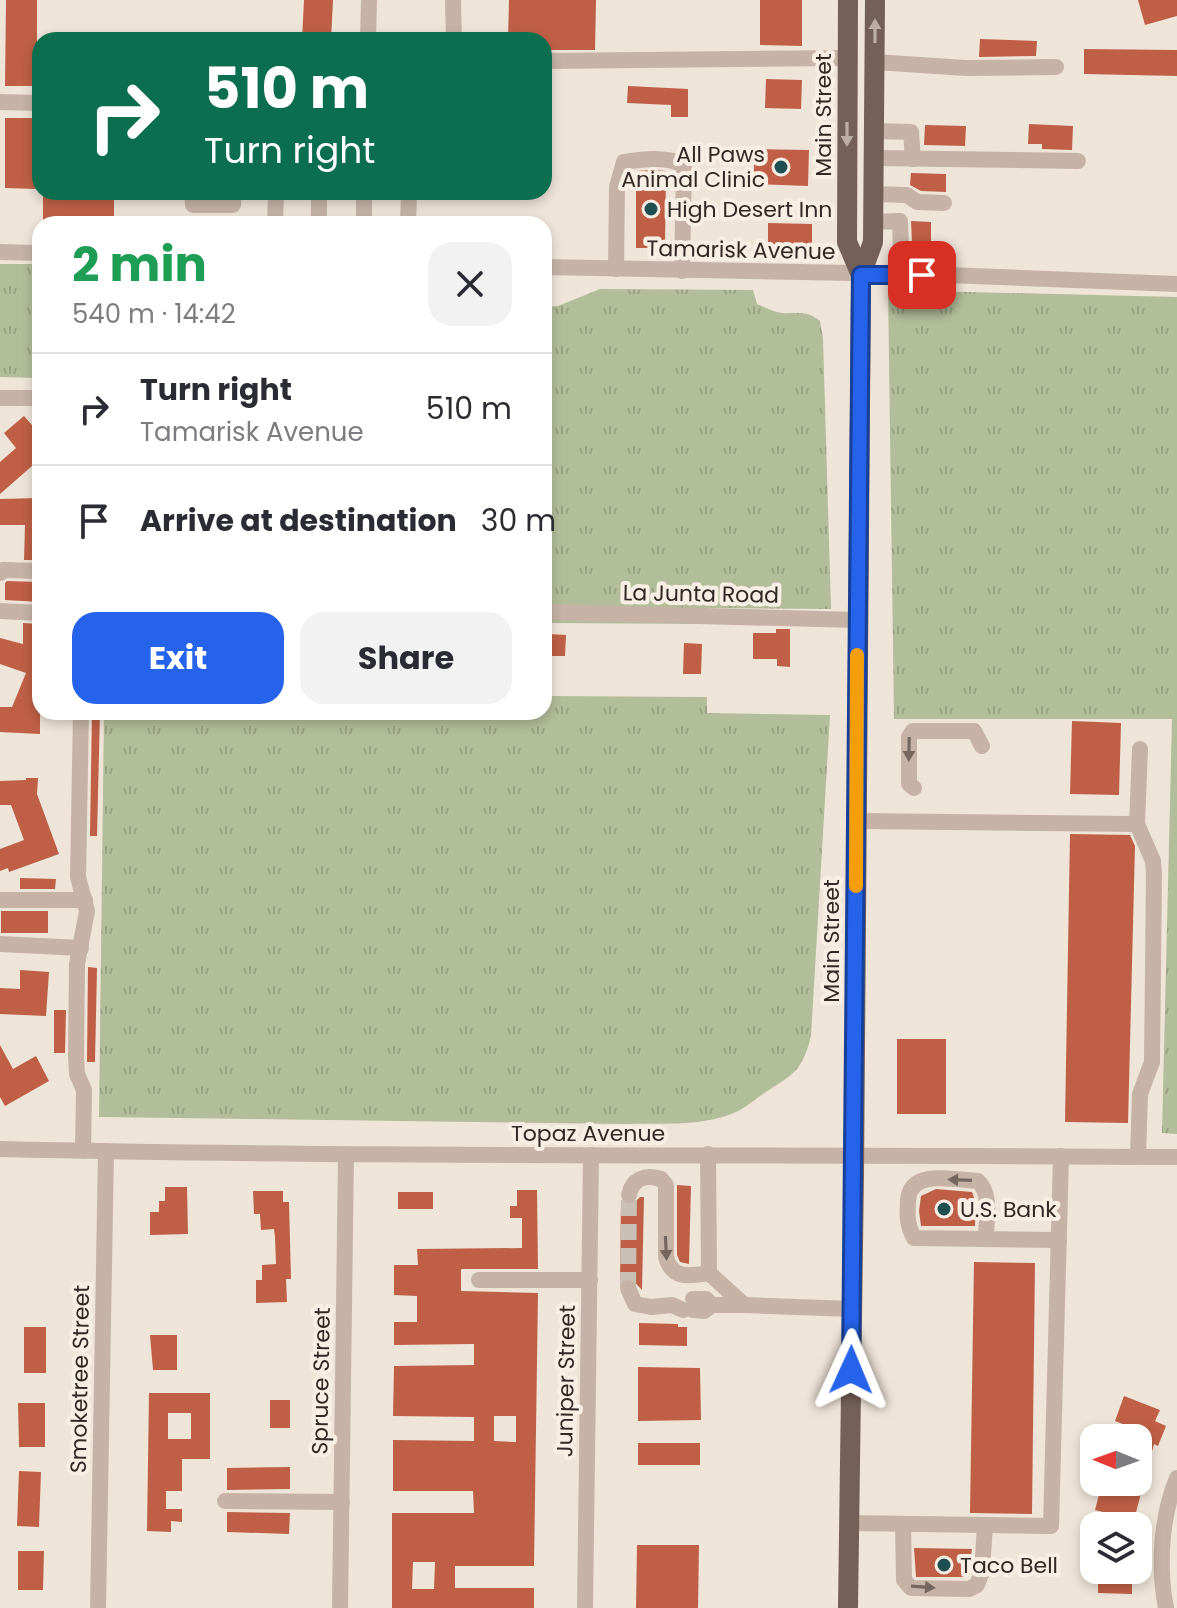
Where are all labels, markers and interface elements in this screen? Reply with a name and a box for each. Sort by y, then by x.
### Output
one-way arrow [869,18,881,43]
text: 510 m [204,49,369,128]
street label: Main Street [808,53,839,177]
icon: right [72,64,176,168]
one-way arrow [841,122,853,147]
text: Turn right [204,125,375,176]
place label: All Paws Animal Clinic [621,139,765,195]
marker: All Paws Animal Clinic [772,158,790,176]
place label: High Desert Inn [667,194,832,225]
marker: High Desert Inn [642,200,660,218]
text: 2 min [72,231,207,298]
street label: Tamarisk Avenue [646,233,836,267]
pin [888,241,956,309]
button: close [428,242,512,326]
icon: arrive [900,253,944,297]
text: 540 m · 14:42 [72,296,236,332]
text: Turn right [140,368,292,411]
icon: right [72,387,116,431]
text: 510 m [426,387,512,430]
text: Tamarisk Avenue [140,414,364,450]
icon: arrive [72,499,116,543]
text: Arrive at destination [140,499,457,542]
text: 30 m [481,499,556,542]
street label: La Junta Road [623,577,779,611]
button: Exit [72,612,284,704]
button: Share [300,612,512,704]
one-way arrow [903,737,915,762]
street label: Main Street [816,879,847,1003]
street label: Topaz Avenue [511,1118,665,1149]
one-way arrow [947,1174,972,1187]
place label: U.S. Bank [960,1194,1057,1225]
marker: U.S. Bank [935,1200,953,1218]
one-way arrow [660,1236,673,1261]
street label: Smoketree Street [63,1285,97,1473]
street label: Juniper Street [549,1305,583,1457]
street label: Spruce Street [304,1307,338,1455]
position arrow [809,1328,893,1412]
north arrow [1080,1424,1152,1496]
map controls [1080,1424,1152,1584]
button: layers [1080,1512,1152,1584]
place label: Taco Bell [960,1550,1058,1581]
marker: Taco Bell [935,1556,953,1574]
one-way arrow [911,1581,936,1594]

